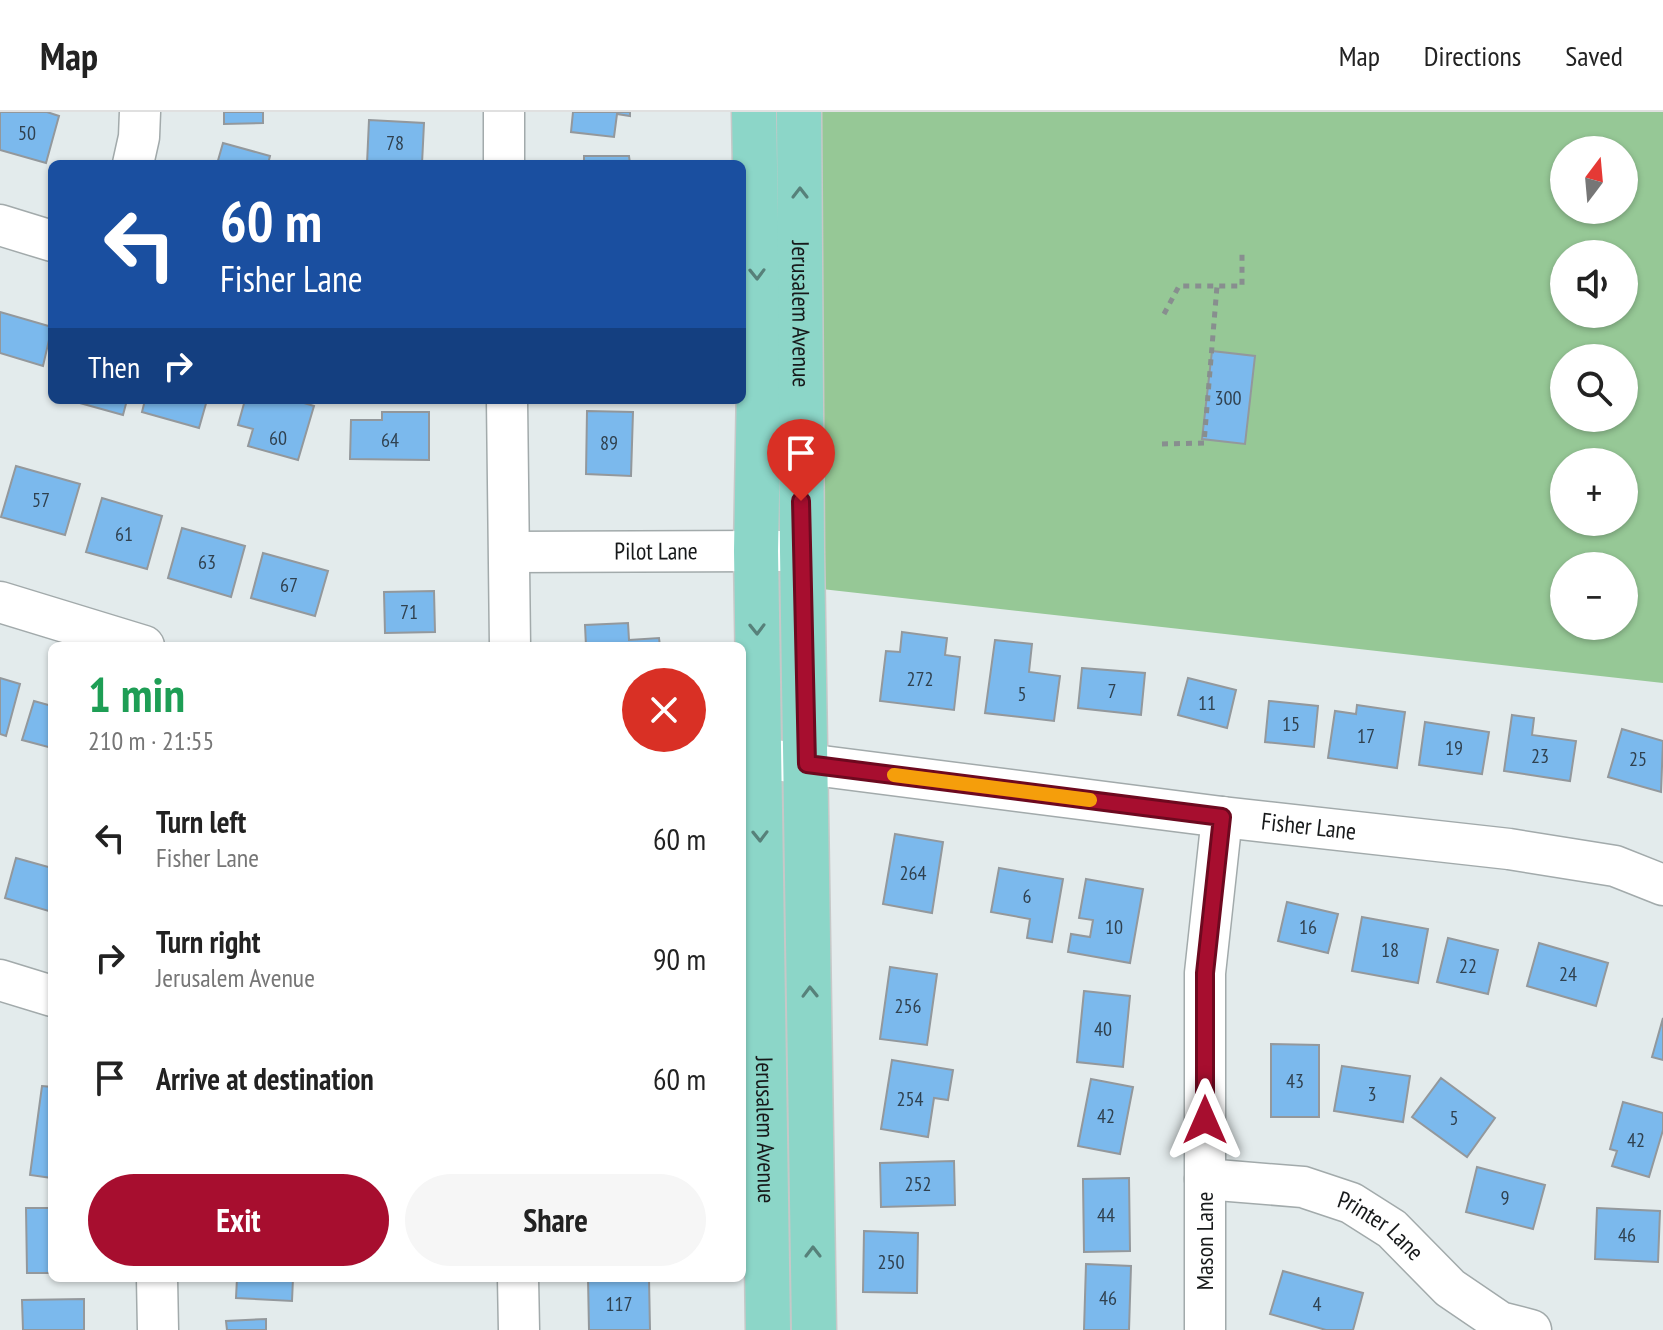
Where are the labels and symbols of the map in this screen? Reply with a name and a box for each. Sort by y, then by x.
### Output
house number: 50 [18,120,36,146]
house number: 78 [386,130,404,156]
north arrow [1550,136,1638,224]
one-way arrow [791,186,809,199]
street label: Jerusalem Avenue [785,239,817,387]
one-way arrow [748,268,766,281]
house number: 300 [1215,385,1242,411]
pin [767,419,835,501]
house number: 60 [269,425,287,451]
house number: 64 [381,427,399,453]
house number: 89 [600,430,618,456]
house number: 57 [32,487,50,513]
house number: 61 [115,521,133,547]
street label: Pilot Lane [614,535,698,567]
house number: 63 [198,549,216,575]
house number: 67 [280,572,298,598]
house number: 71 [400,599,418,625]
one-way arrow [748,623,766,636]
house number: 272 [907,666,934,692]
house number: 7 [1108,678,1117,704]
house number: 5 [1018,681,1027,707]
house number: 11 [1198,690,1216,716]
house number: 15 [1282,711,1300,737]
house number: 17 [1357,723,1375,749]
house number: 19 [1445,735,1463,761]
house number: 23 [1531,743,1549,769]
house number: 25 [1629,746,1647,772]
street label: Fisher Lane [1260,805,1358,847]
one-way arrow [751,830,769,843]
house number: 264 [900,860,927,886]
house number: 6 [1023,883,1032,909]
house number: 10 [1105,914,1123,940]
house number: 16 [1299,914,1317,940]
house number: 18 [1381,937,1399,963]
house number: 22 [1459,953,1477,979]
house number: 24 [1559,961,1577,987]
one-way arrow [801,985,819,998]
house number: 256 [895,993,922,1019]
house number: 40 [1094,1016,1112,1042]
street label: Jerusalem Avenue [749,1055,782,1203]
house number: 43 [1286,1068,1304,1094]
position arrow [1163,1078,1247,1162]
house number: 3 [1368,1081,1377,1107]
house number: 254 [897,1086,924,1112]
house number: 42 [1097,1103,1115,1129]
house number: 5 [1450,1105,1459,1131]
house number: 42 [1627,1127,1645,1153]
house number: 252 [905,1171,932,1197]
street label: Printer Lane [1334,1184,1431,1267]
house number: 9 [1501,1185,1510,1211]
street label: Mason Lane [1189,1192,1220,1290]
house number: 44 [1097,1202,1115,1228]
house number: 46 [1618,1222,1636,1248]
one-way arrow [805,1245,822,1258]
house number: 250 [878,1249,905,1275]
house number: 46 [1099,1285,1117,1311]
house number: 117 [606,1291,633,1317]
house number: 4 [1313,1291,1322,1317]

